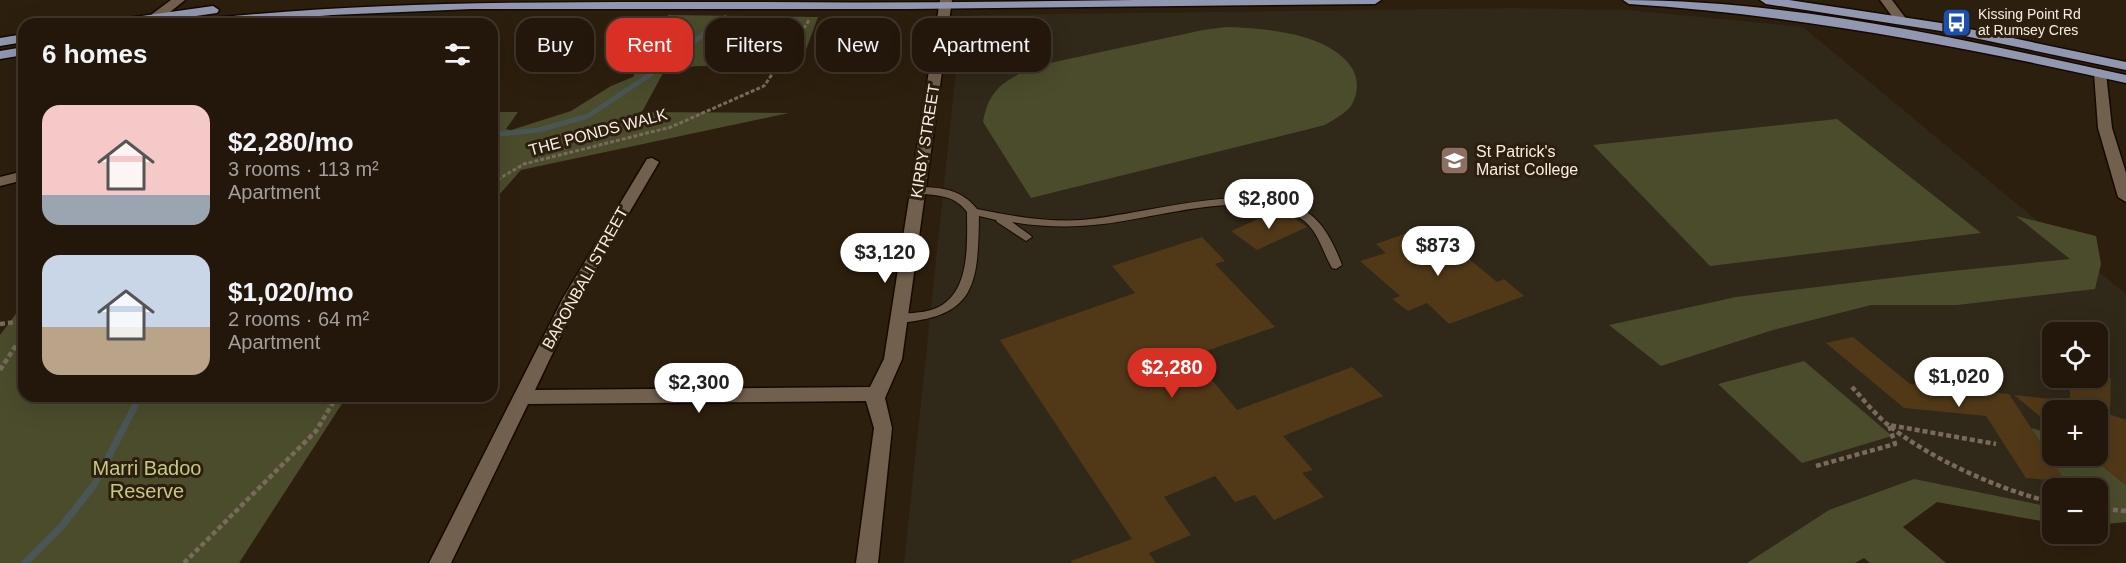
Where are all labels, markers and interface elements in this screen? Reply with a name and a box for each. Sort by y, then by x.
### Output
bus stop icon: Kissing Point Rd at Rumsey Cres [1941,6,1973,38]
place label: Kissing Point Rd at Rumsey Cres [1978,6,2081,38]
chip: Buy [516,18,594,72]
chip: Rent [606,18,693,72]
chip: Filters [705,18,804,72]
chip: New [816,18,900,72]
chip: Apartment [912,18,1051,72]
icon: filters [441,38,474,71]
text: 6 homes [42,39,148,69]
street label: KIRBY STREET [908,83,942,199]
street label: THE PONDS WALK [527,105,669,159]
text: $2,280/mo [228,127,354,157]
icon: home [90,129,162,201]
place label: St Patrick's Marist College [1476,143,1578,178]
school or university icon: St Patrick's Marist College [1439,144,1471,176]
text: 3 rooms · 113 m² [228,158,379,180]
pin: $2,800 [1220,179,1318,230]
text: Apartment [228,181,320,203]
text: $2,800 [1238,187,1300,209]
street label: BARONBALI STREET [539,204,631,352]
pin: $873 [1402,226,1474,277]
pin: $3,120 [836,233,934,284]
text: $873 [1416,234,1460,256]
text: $3,120 [854,241,916,263]
text: $1,020/mo [228,277,354,307]
icon: home [90,279,162,351]
text: 2 rooms · 64 m² [228,308,369,330]
map controls [2042,322,2108,544]
button: locate [2042,322,2108,388]
text: Apartment [228,331,320,353]
pin: $2,280 [1123,348,1221,399]
text: $2,280 [1141,356,1203,378]
pin: $1,020 [1910,357,2008,408]
pin: $2,300 [650,363,748,414]
text: $1,020 [1928,365,1990,387]
text: $2,300 [668,371,730,393]
button: + [2042,400,2108,466]
park label: Marri Badoo Reserve [93,457,201,502]
button: − [2042,478,2108,544]

